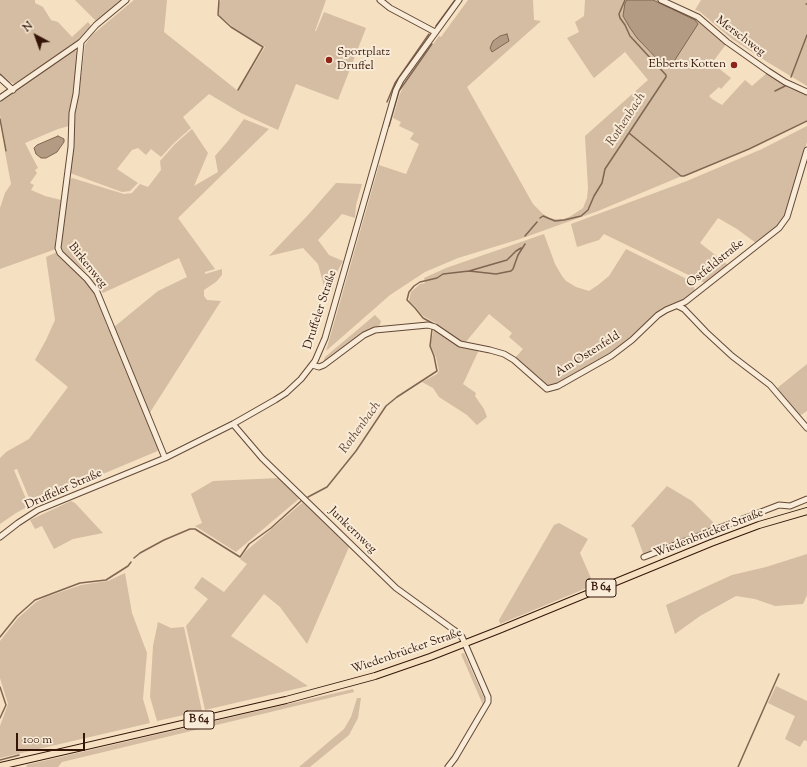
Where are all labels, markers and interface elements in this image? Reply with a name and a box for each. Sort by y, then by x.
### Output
street label: Merschweg [712,14,768,60]
north arrow [16,16,56,56]
text: N [20,18,37,36]
place label: Sportplatz Druffel [337,46,390,74]
marker: Sportplatz Druffel [324,55,334,65]
place label: Ebberts Kotten [649,58,726,72]
marker: Ebberts Kotten [729,60,739,70]
water label: Rothenbach [604,90,650,150]
street label: Ostfeldstraße [685,237,747,291]
street label: Birkenweg [64,240,110,292]
street label: Druffeler Straße [301,269,341,351]
street label: Am Ostenfeld [553,329,623,381]
water label: Rothenbach [337,399,385,457]
street label: Druffeler Straße [23,467,105,513]
street label: Junkernweg [325,505,379,557]
street label: Wiedenbrücker Straße [652,506,766,562]
road number: B 64 [586,579,616,597]
street label: Wiedenbrücker Straße [350,626,464,678]
road number: B 64 [184,711,214,729]
scale bar [18,725,87,751]
text: 100 m [23,731,52,749]

